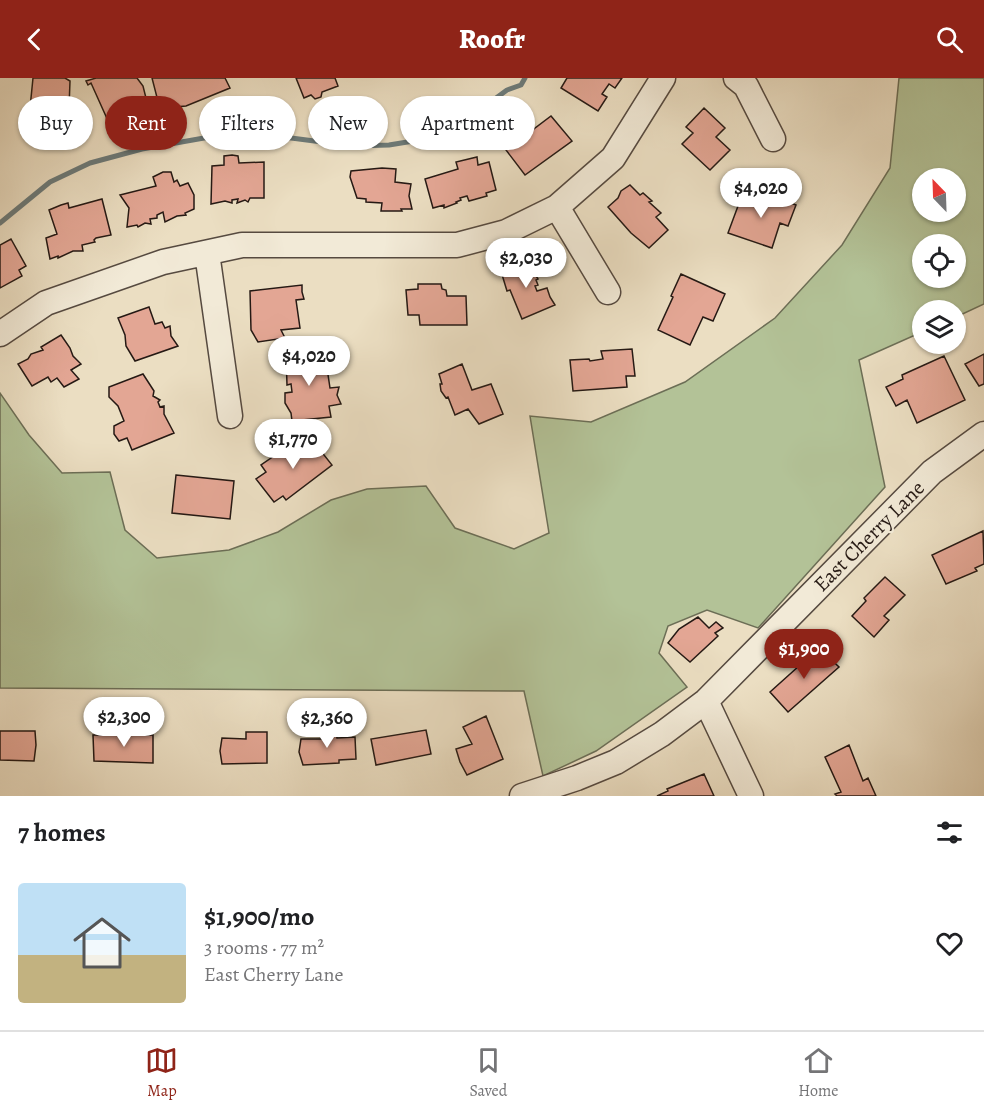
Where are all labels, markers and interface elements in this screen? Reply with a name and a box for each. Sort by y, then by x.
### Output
text: Roofr [459,21,525,57]
icon: back [18,23,51,56]
icon: search [933,23,966,56]
chip: Buy [18,96,93,150]
chip: Rent [105,96,187,150]
chip: Filters [199,96,296,150]
chip: New [308,96,388,150]
chip: Apartment [400,96,535,150]
pin: $4,020 [712,168,810,219]
north arrow [912,168,966,222]
map controls [912,168,966,354]
text: $4,020 [734,174,788,201]
button: locate [912,234,966,288]
pin: $2,030 [477,238,575,289]
text: $2,030 [499,244,553,271]
button: layers [912,300,966,354]
pin: $4,020 [260,336,358,387]
text: $4,020 [282,342,336,369]
pin: $1,770 [244,419,342,470]
text: $1,770 [269,425,318,452]
street label: East Cherry Lane [807,474,931,598]
pin: $1,900 [755,629,853,680]
text: $1,900 [778,635,830,662]
pin: $2,300 [75,697,173,748]
pin: $2,360 [278,698,376,749]
text: $2,300 [97,703,151,730]
text: $2,360 [301,704,353,731]
text: 7 homes [18,815,106,850]
icon: filters [933,816,966,849]
text: $1,900/mo [204,899,314,934]
icon: home [66,907,138,979]
icon: heart [933,927,966,960]
text: 3 rooms · 77 m² [204,934,324,961]
text: East Cherry Lane [204,961,343,988]
tab: Map [145,1044,178,1102]
tab: Saved [469,1044,507,1102]
tab: Home [798,1044,839,1102]

